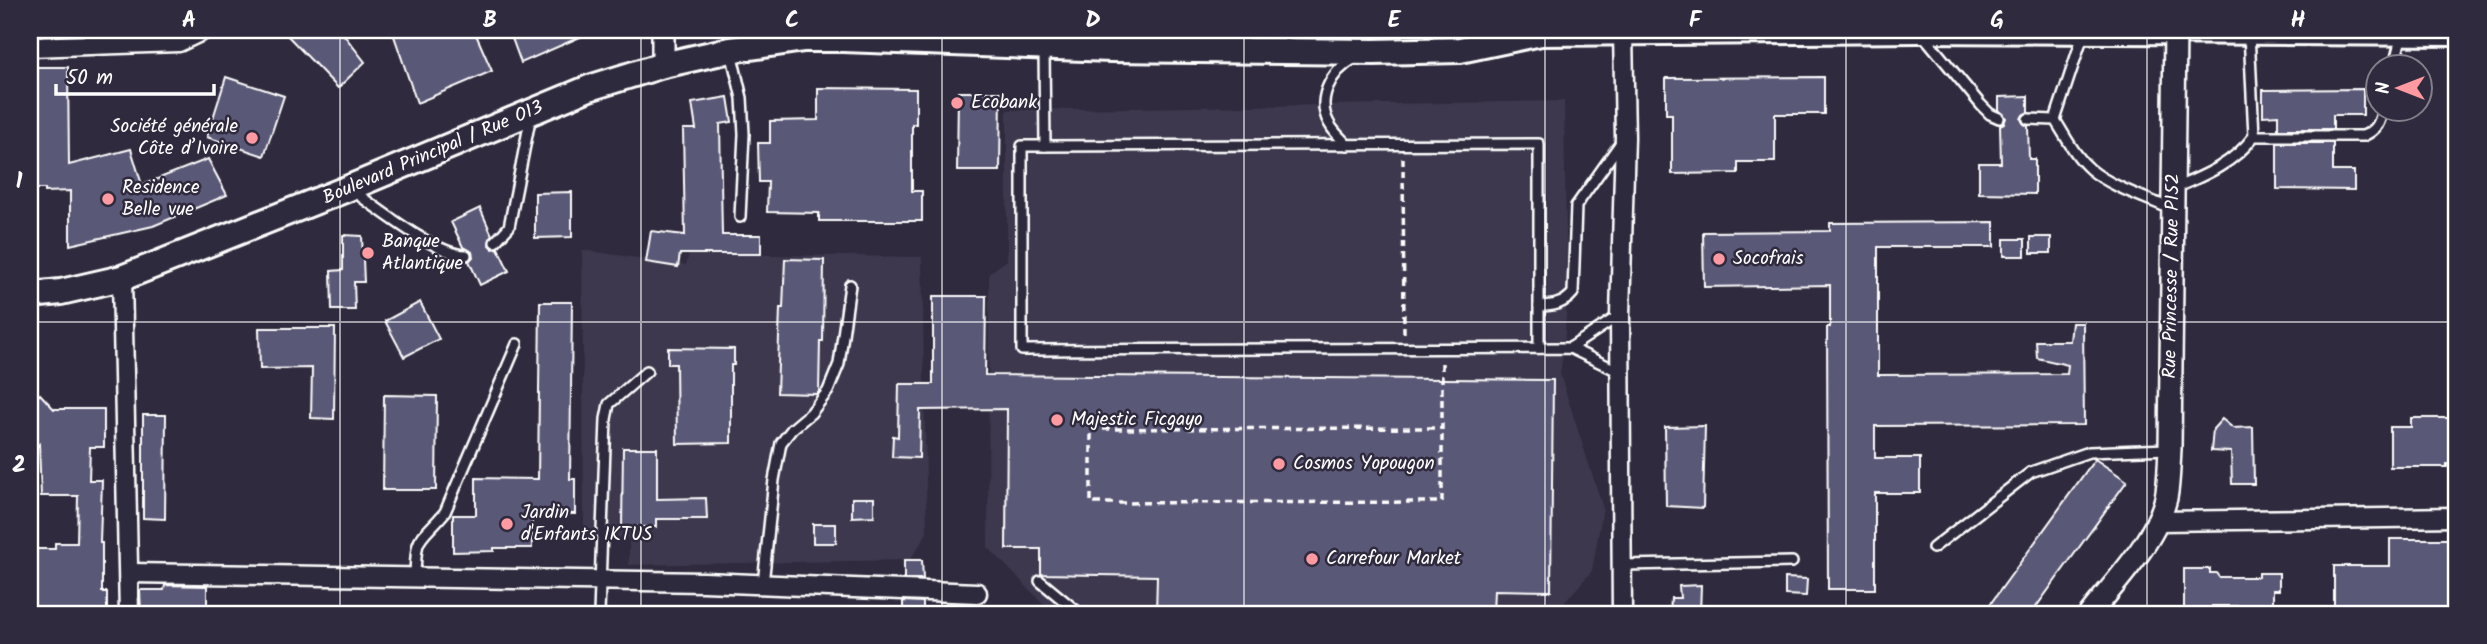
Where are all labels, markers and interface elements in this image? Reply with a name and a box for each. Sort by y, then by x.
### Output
text: A [182,3,196,39]
text: B [483,3,497,39]
text: C [785,3,799,39]
text: D [1085,3,1101,39]
text: E [1388,3,1402,39]
text: F [1689,3,1703,39]
text: G [1990,3,2004,39]
text: H [2291,3,2306,39]
scale bar [56,52,214,96]
north arrow [2364,52,2434,122]
text: 50 m [66,62,113,95]
text: N [2369,82,2399,94]
place label: Ecobank [971,88,1037,118]
street label: Boulevard Principal / Rue O13 [318,93,548,213]
marker: Ecobank [949,95,965,111]
place label: Société générale Côte d’Ivoire [111,112,238,164]
marker: Société générale Côte d’Ivoire [244,130,260,146]
text: 1 [16,164,23,200]
place label: Residence Belle vue [122,173,200,225]
street label: Rue Princesse / Rue P152 [2155,173,2189,379]
marker: Residence Belle vue [100,191,116,207]
place label: Banque Atlantique [382,227,464,279]
place label: Socofrais [1733,244,1804,274]
marker: Banque Atlantique [360,245,376,261]
marker: Socofrais [1711,251,1727,267]
place label: Majestic Ficgayo [1071,405,1203,435]
marker: Majestic Ficgayo [1049,412,1065,428]
text: 2 [12,448,26,484]
place label: Cosmos Yopougon [1293,449,1435,479]
marker: Cosmos Yopougon [1271,456,1287,472]
place label: Jardin d'Enfants IKTUS [521,498,652,550]
marker: Jardin d'Enfants IKTUS [499,516,515,532]
place label: Carrefour Market [1326,544,1462,574]
marker: Carrefour Market [1304,551,1320,567]

